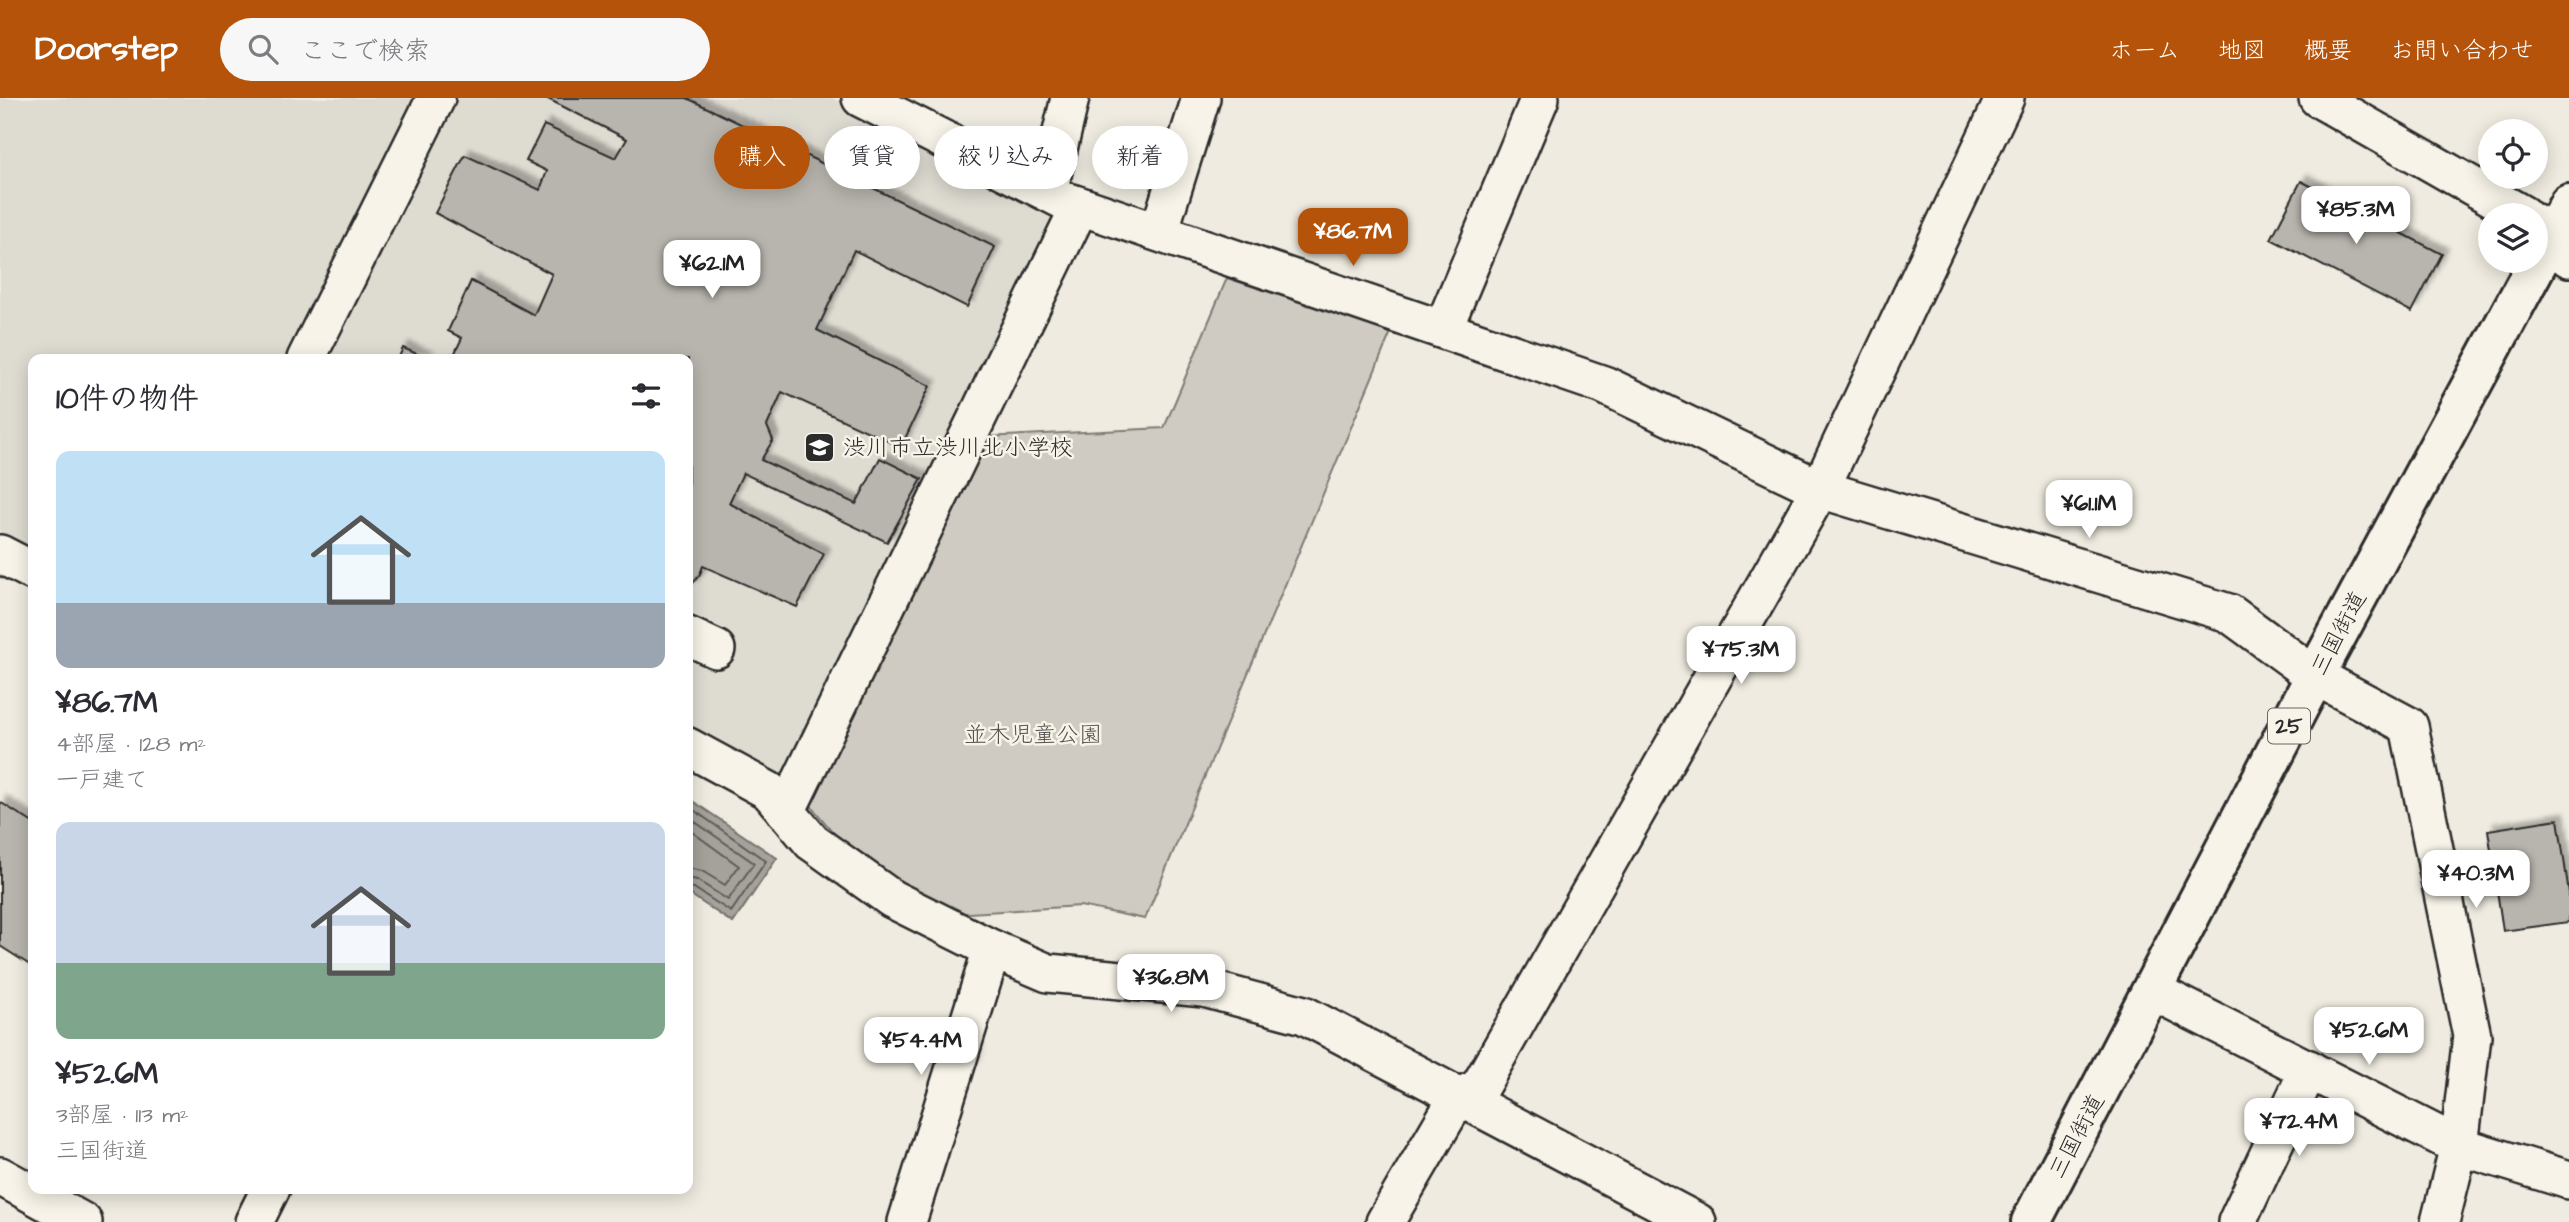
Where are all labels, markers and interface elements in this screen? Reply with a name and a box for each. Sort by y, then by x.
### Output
search box [220,18,710,81]
text: Doorstep [35,26,178,72]
icon: search [244,30,282,68]
text: ここで検索 [300,33,430,69]
text: ホーム [2109,34,2180,68]
text: 地図 [2218,34,2266,68]
text: 概要 [2304,34,2352,68]
text: お問い合わせ [2390,34,2534,68]
map controls [2478,119,2548,273]
button: locate [2478,119,2548,189]
chip: 購入 [714,126,810,189]
chip: 賃貸 [824,126,920,189]
chip: 絞り込み [934,126,1078,189]
chip: 新着 [1092,126,1188,189]
pin: ¥85.3M [2299,186,2413,246]
text: ¥85.3M [2317,193,2395,225]
button: layers [2478,203,2548,273]
pin: ¥86.7M [1296,208,1410,268]
text: ¥86.7M [1314,215,1392,247]
pin: ¥62.1M [655,240,769,300]
text: ¥62.1M [679,247,745,279]
icon: filters [627,377,665,415]
text: 10件の物件 [56,378,199,420]
school or university icon: 渋川市立渋川北小学校 [803,430,837,464]
place label: 渋川市立渋川北小学校 [843,432,1073,464]
pin: ¥61.1M [2032,480,2146,540]
text: ¥61.1M [2062,487,2116,519]
icon: home [298,497,424,623]
street label: 三国街道 [2303,585,2375,682]
pin: ¥75.3M [1684,626,1798,686]
text: ¥75.3M [1703,633,1779,665]
text: ¥86.7M [56,682,158,724]
road number: 25 [2268,708,2310,744]
park label: 並木児童公園 [964,719,1102,751]
text: 4部屋 · 128 m² [56,728,206,760]
text: 一戸建て [56,764,148,796]
pin: ¥40.3M [2419,850,2533,910]
text: ¥40.3M [2438,857,2514,889]
icon: home [298,868,424,994]
pin: ¥36.8M [1114,954,1228,1014]
text: ¥36.8M [1133,961,1209,993]
pin: ¥52.6M [2312,1007,2426,1067]
text: ¥52.6M [2330,1014,2408,1046]
pin: ¥54.4M [864,1018,978,1077]
text: ¥54.4M [880,1024,962,1056]
text: ¥52.6M [56,1053,158,1095]
street label: 三国街道 [2041,1088,2113,1185]
pin: ¥72.4M [2242,1098,2356,1158]
text: 3部屋 · 113 m² [56,1099,189,1131]
text: ¥72.4M [2260,1105,2338,1137]
text: 三国街道 [56,1135,148,1167]

